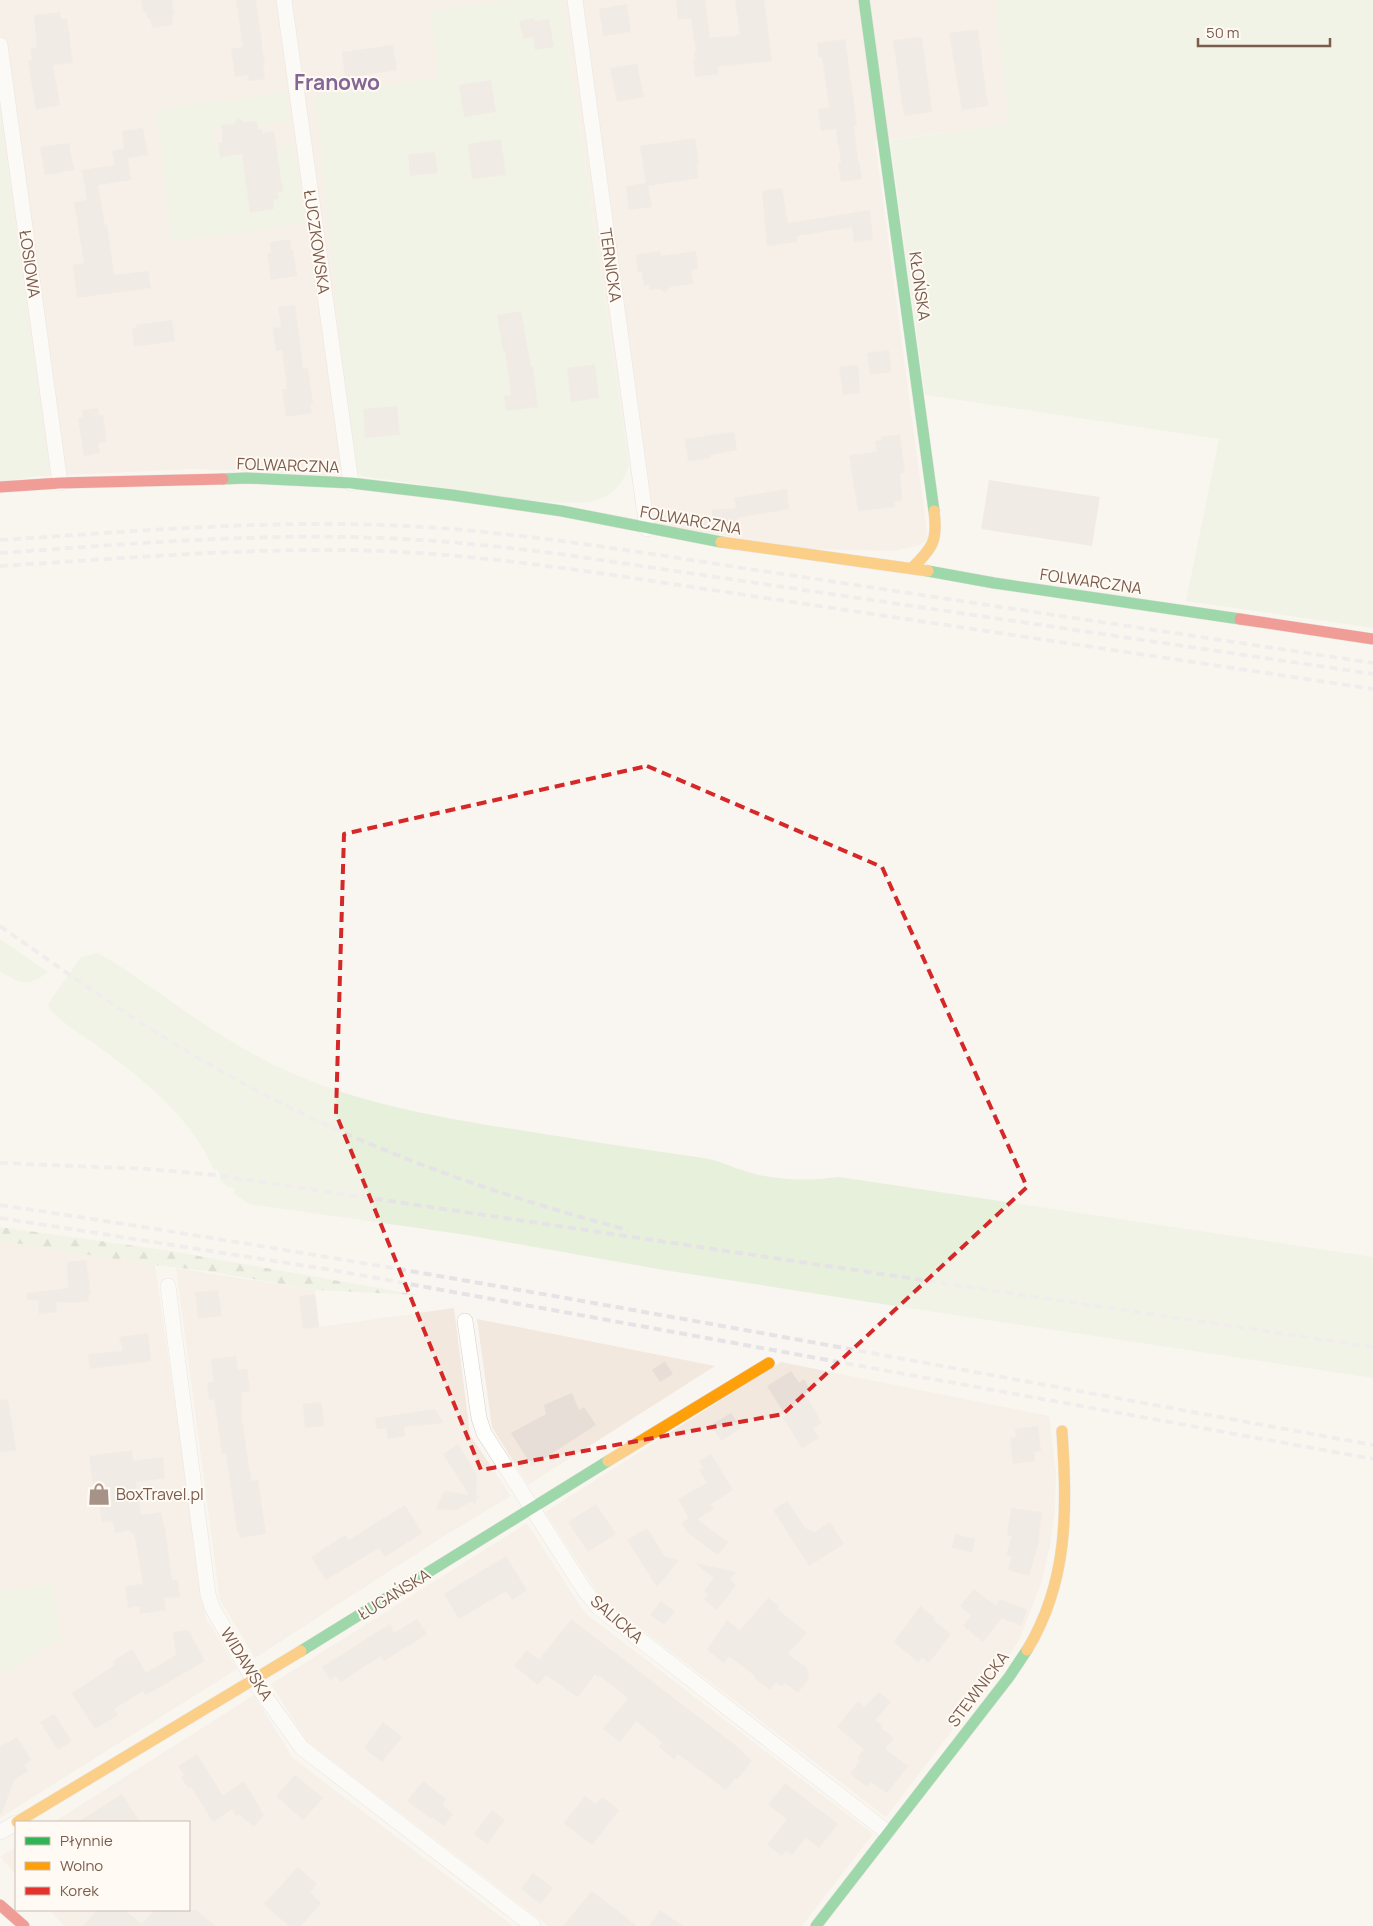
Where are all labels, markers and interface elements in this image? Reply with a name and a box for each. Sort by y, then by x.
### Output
scale bar [1198,15,1330,47]
text: 50 m [1206,22,1240,43]
district label: Franowo [294,68,380,96]
street label: ŁUCZKOWSKA [299,188,335,296]
street label: TERNICKA [595,227,627,303]
street label: ŁOSIOWA [14,229,46,299]
street label: KŁOŃSKA [904,250,936,322]
street label: FOLWARCZNA [236,452,340,478]
street label: FOLWARCZNA [638,500,744,540]
street label: FOLWARCZNA [1039,563,1143,599]
shop icon: BoxTravel.pl [86,1481,112,1507]
place label: BoxTravel.pl [116,1483,204,1505]
street label: ŁUGAŃSKA [354,1563,434,1625]
street label: SALICKA [586,1590,648,1648]
street label: WIDAWSKA [216,1623,278,1705]
street label: STEWNICKA [942,1647,1014,1731]
legend [15,1821,190,1911]
text: Płynnie [60,1830,113,1851]
text: Wolno [60,1855,103,1876]
text: Korek [60,1880,99,1901]

